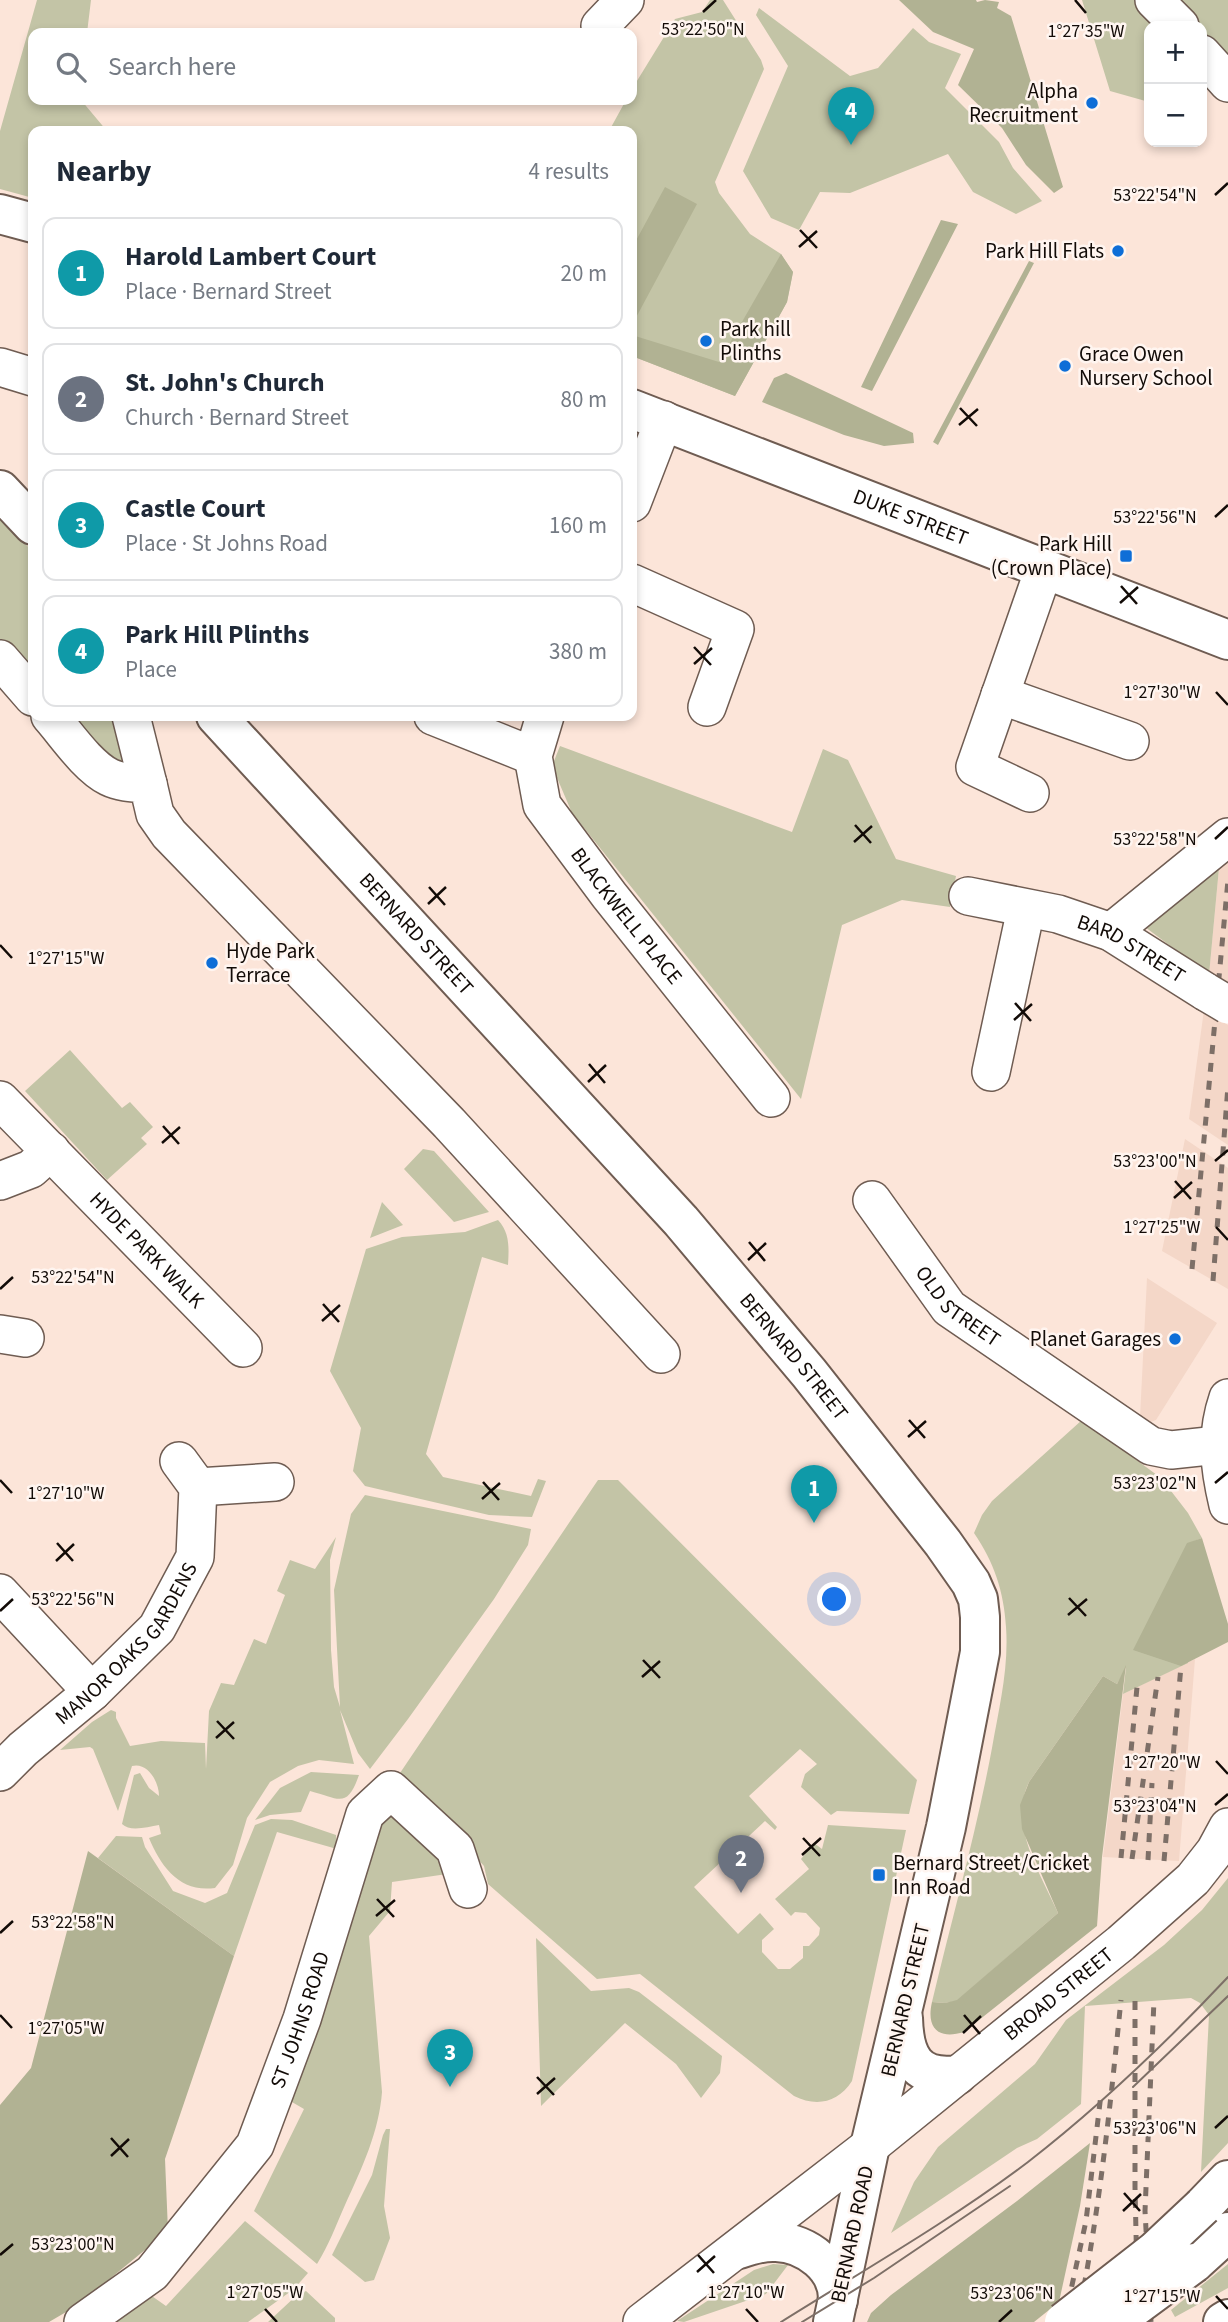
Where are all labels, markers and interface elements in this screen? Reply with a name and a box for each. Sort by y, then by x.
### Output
text: 53°22'50"N [661,17,745,42]
text: 1°27'35"W [1048,19,1125,44]
map controls [1144,21,1207,147]
button: + [1144,21,1207,84]
search box [28,28,637,105]
icon: search [52,48,90,86]
text: Search here [108,48,236,85]
place label: Alpha Recruitment [969,76,1078,130]
button: − [1144,84,1207,147]
pin: 4 [828,87,874,145]
marker: Alpha Recruitment [1084,95,1100,111]
text: Nearby [56,150,151,193]
text: 4 results [529,155,609,188]
text: 53°22'54"N [1113,183,1197,208]
place label: Park Hill Flats [985,236,1104,266]
text: Harold Lambert Court [125,238,376,275]
marker: Park Hill Flats [1110,243,1126,259]
text: 1 [75,257,87,290]
text: 20 m [560,257,607,290]
text: Place · Bernard Street [125,275,332,308]
place label: Park hill Plinths [720,314,791,368]
marker: Park hill Plinths [698,333,714,349]
place label: Grace Owen Nursery School [1079,339,1213,393]
marker: Grace Owen Nursery School [1057,358,1073,374]
text: St. John's Church [125,364,325,401]
text: 2 [75,383,87,416]
text: 80 m [560,383,607,416]
text: Church · Bernard Street [125,401,349,434]
street label: DUKE STREET [849,481,973,553]
text: Castle Court [125,490,266,527]
text: 53°22'56"N [1113,505,1197,530]
text: 3 [75,509,87,542]
text: 160 m [549,509,607,542]
text: Place · St Johns Road [125,527,328,560]
place label: Park Hill (Crown Place) [991,529,1112,583]
marker: Park Hill (Crown Place) [1118,548,1134,564]
text: Park Hill Plinths [125,616,309,653]
text: 4 [75,635,87,668]
text: 380 m [549,635,607,668]
text: Place [125,653,177,686]
text: 1°27'30"W [1124,680,1201,705]
text: 53°22'58"N [1113,827,1197,852]
street label: BLACKWELL PLACE [564,841,690,991]
street label: BERNARD STREET [352,866,481,1002]
street label: BARD STREET [1073,907,1191,990]
place label: Hyde Park Terrace [226,936,316,990]
text: 1°27'15"W [28,946,105,971]
marker: Hyde Park Terrace [204,955,220,971]
text: 53°23'00"N [1113,1149,1197,1174]
street label: HYDE PARK WALK [83,1185,212,1316]
text: 1°27'25"W [1124,1215,1201,1240]
street label: OLD STREET [908,1259,1007,1354]
text: 53°22'54"N [31,1265,115,1290]
street label: BERNARD STREET [733,1286,856,1426]
place label: Planet Garages [1030,1324,1161,1354]
marker: Planet Garages [1167,1331,1183,1347]
pin: 1 [791,1465,837,1523]
text: 53°23'02"N [1113,1471,1197,1496]
text: 1°27'10"W [28,1481,105,1506]
street label: MANOR OAKS GARDENS [49,1557,205,1732]
your location [817,1582,851,1616]
text: 53°22'56"N [31,1587,115,1612]
text: 1°27'20"W [1124,1750,1201,1775]
text: 53°23'04"N [1113,1794,1197,1819]
pin: 2 [718,1835,764,1893]
place label: Bernard Street/Cricket Inn Road [893,1848,1089,1902]
marker: Bernard Street/Cricket Inn Road [871,1867,887,1883]
text: 53°22'58"N [31,1910,115,1935]
street label: BERNARD STREET [873,1920,937,2080]
street label: BROAD STREET [997,1940,1120,2048]
street label: ST JOHNS ROAD [262,1948,337,2093]
text: 1°27'05"W [28,2016,105,2041]
pin: 3 [427,2029,473,2087]
text: 53°23'06"N [1113,2116,1197,2141]
street label: BERNARD ROAD [823,2163,881,2305]
text: 53°23'00"N [31,2232,115,2257]
text: 1°27'05"W [227,2280,304,2305]
text: 1°27'10"W [708,2280,785,2305]
text: 53°23'06"N [970,2281,1054,2306]
text: 1°27'15"W [1124,2284,1201,2309]

